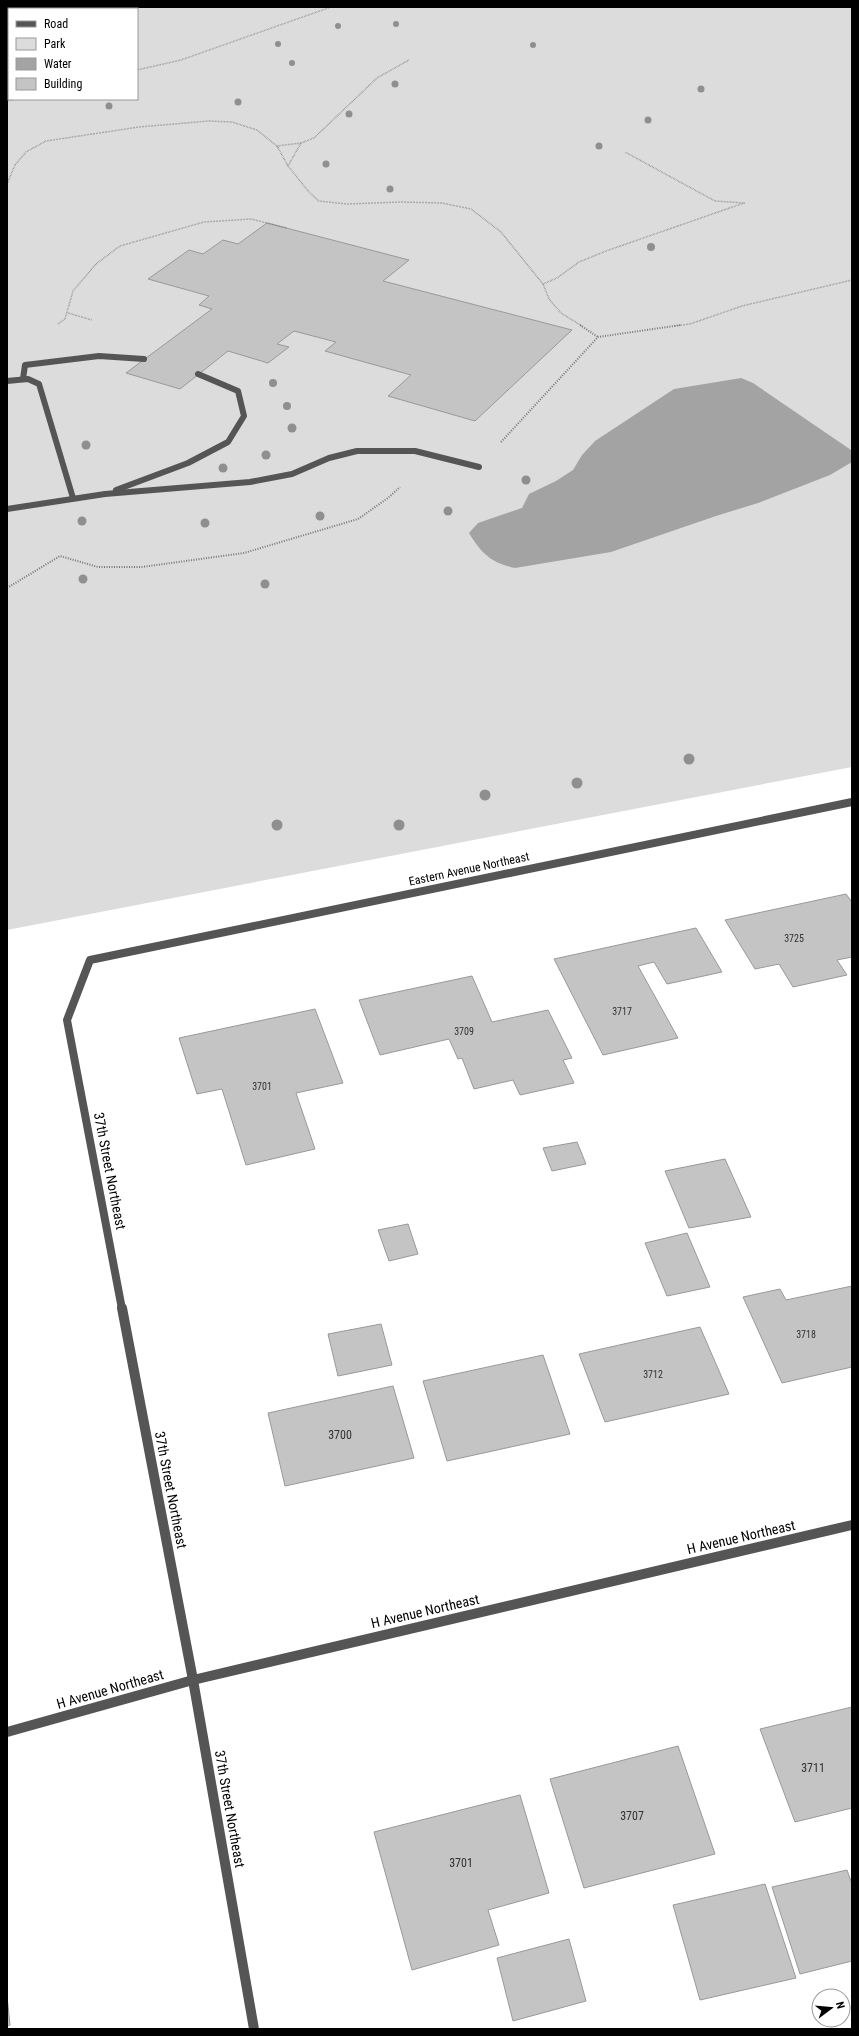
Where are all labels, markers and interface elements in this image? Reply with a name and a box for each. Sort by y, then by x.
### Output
legend [8,8,138,100]
text: Road [44,17,68,31]
text: Park [44,37,66,51]
text: Water [44,57,72,71]
text: Building [44,77,82,91]
street label: Eastern Avenue Northeast [407,849,531,889]
house number: 3725 [784,933,804,944]
house number: 3717 [612,1006,632,1017]
house number: 3709 [454,1026,474,1037]
house number: 3701 [252,1081,272,1092]
street label: 37th Street Northeast [91,1111,129,1231]
house number: 3718 [796,1329,816,1340]
house number: 3712 [643,1369,663,1380]
house number: 3700 [328,1428,352,1442]
street label: 37th Street Northeast [152,1430,190,1550]
street label: H Avenue Northeast [685,1517,797,1557]
street label: H Avenue Northeast [369,1591,481,1631]
street label: H Avenue Northeast [55,1666,165,1712]
street label: 37th Street Northeast [212,1749,248,1869]
house number: 3711 [801,1761,825,1775]
house number: 3707 [620,1809,644,1823]
house number: 3701 [449,1856,473,1870]
north arrow [811,1988,851,2028]
text: N [833,2000,847,2011]

